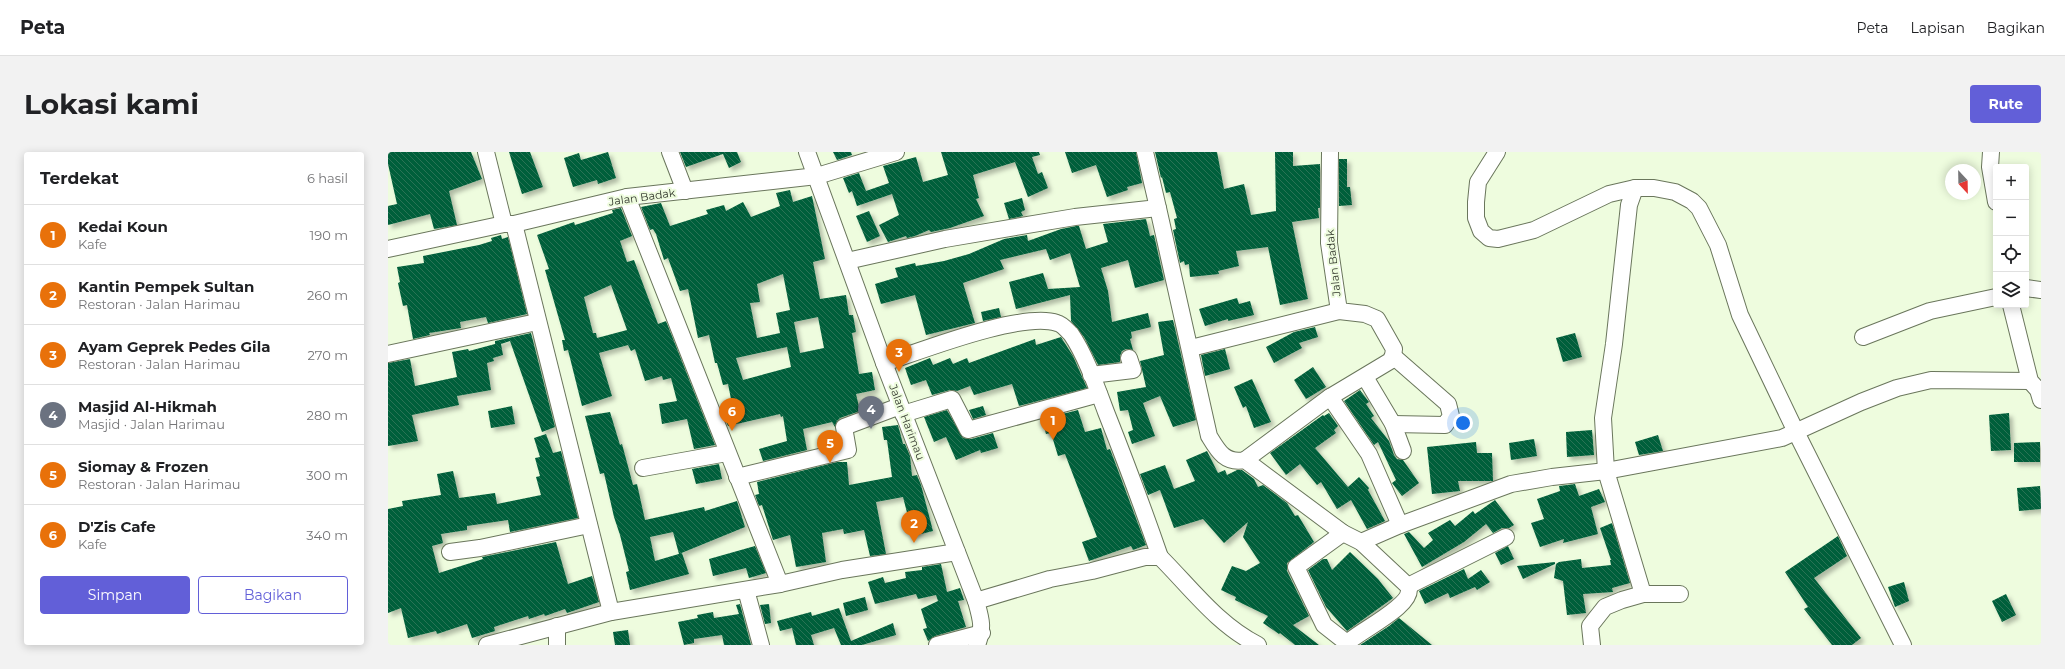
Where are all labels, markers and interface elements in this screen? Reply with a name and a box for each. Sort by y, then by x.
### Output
text: Peta [20,16,65,39]
text: Peta [1857,19,1889,37]
text: Lapisan [1911,19,1965,37]
text: Bagikan [1987,19,2045,37]
button: Rute [1970,85,2041,123]
text: Lokasi kami [24,87,199,121]
north arrow [1945,164,1981,200]
map controls [1993,164,2029,308]
button: + [1993,164,2029,200]
text: Terdekat [40,168,119,188]
text: 6 hasil [307,170,348,186]
street label: Jalan Badak [607,185,677,209]
button: − [1993,200,2029,236]
text: Kedai Koun [78,217,168,236]
text: 1 [50,227,56,243]
text: 190 m [310,227,348,243]
street label: Jalan Badak [1322,228,1344,298]
text: Kafe [78,236,107,252]
button: locate [1993,236,2029,272]
button: layers [1993,272,2029,308]
text: Kantin Pempek Sultan [78,277,254,296]
text: 2 [49,287,57,303]
text: 260 m [307,287,348,303]
text: Restoran · Jalan Harimau [78,296,241,312]
text: Ayam Geprek Pedes Gila [78,337,270,356]
pin: 3 [886,339,912,372]
text: 3 [49,347,57,363]
text: 270 m [307,347,348,363]
text: Restoran · Jalan Harimau [78,356,241,372]
street label: Jalan Harimau [886,381,928,462]
pin: 4 [858,396,884,429]
text: Masjid Al-Hikmah [78,397,217,416]
pin: 6 [719,398,745,431]
text: 4 [49,407,57,423]
text: 280 m [307,407,348,423]
pin: 1 [1040,407,1066,440]
your location [1453,413,1473,433]
text: Masjid · Jalan Harimau [78,416,225,432]
pin: 5 [817,430,843,463]
text: Siomay & Frozen [78,457,209,476]
text: 5 [49,467,57,483]
text: 300 m [306,467,348,483]
text: Restoran · Jalan Harimau [78,476,241,492]
pin: 2 [901,510,927,543]
text: D'Zis Cafe [78,517,156,536]
text: 6 [49,527,57,543]
text: 340 m [306,527,348,543]
text: Kafe [78,536,107,552]
button: Simpan [40,576,190,614]
button: Bagikan [198,576,348,614]

